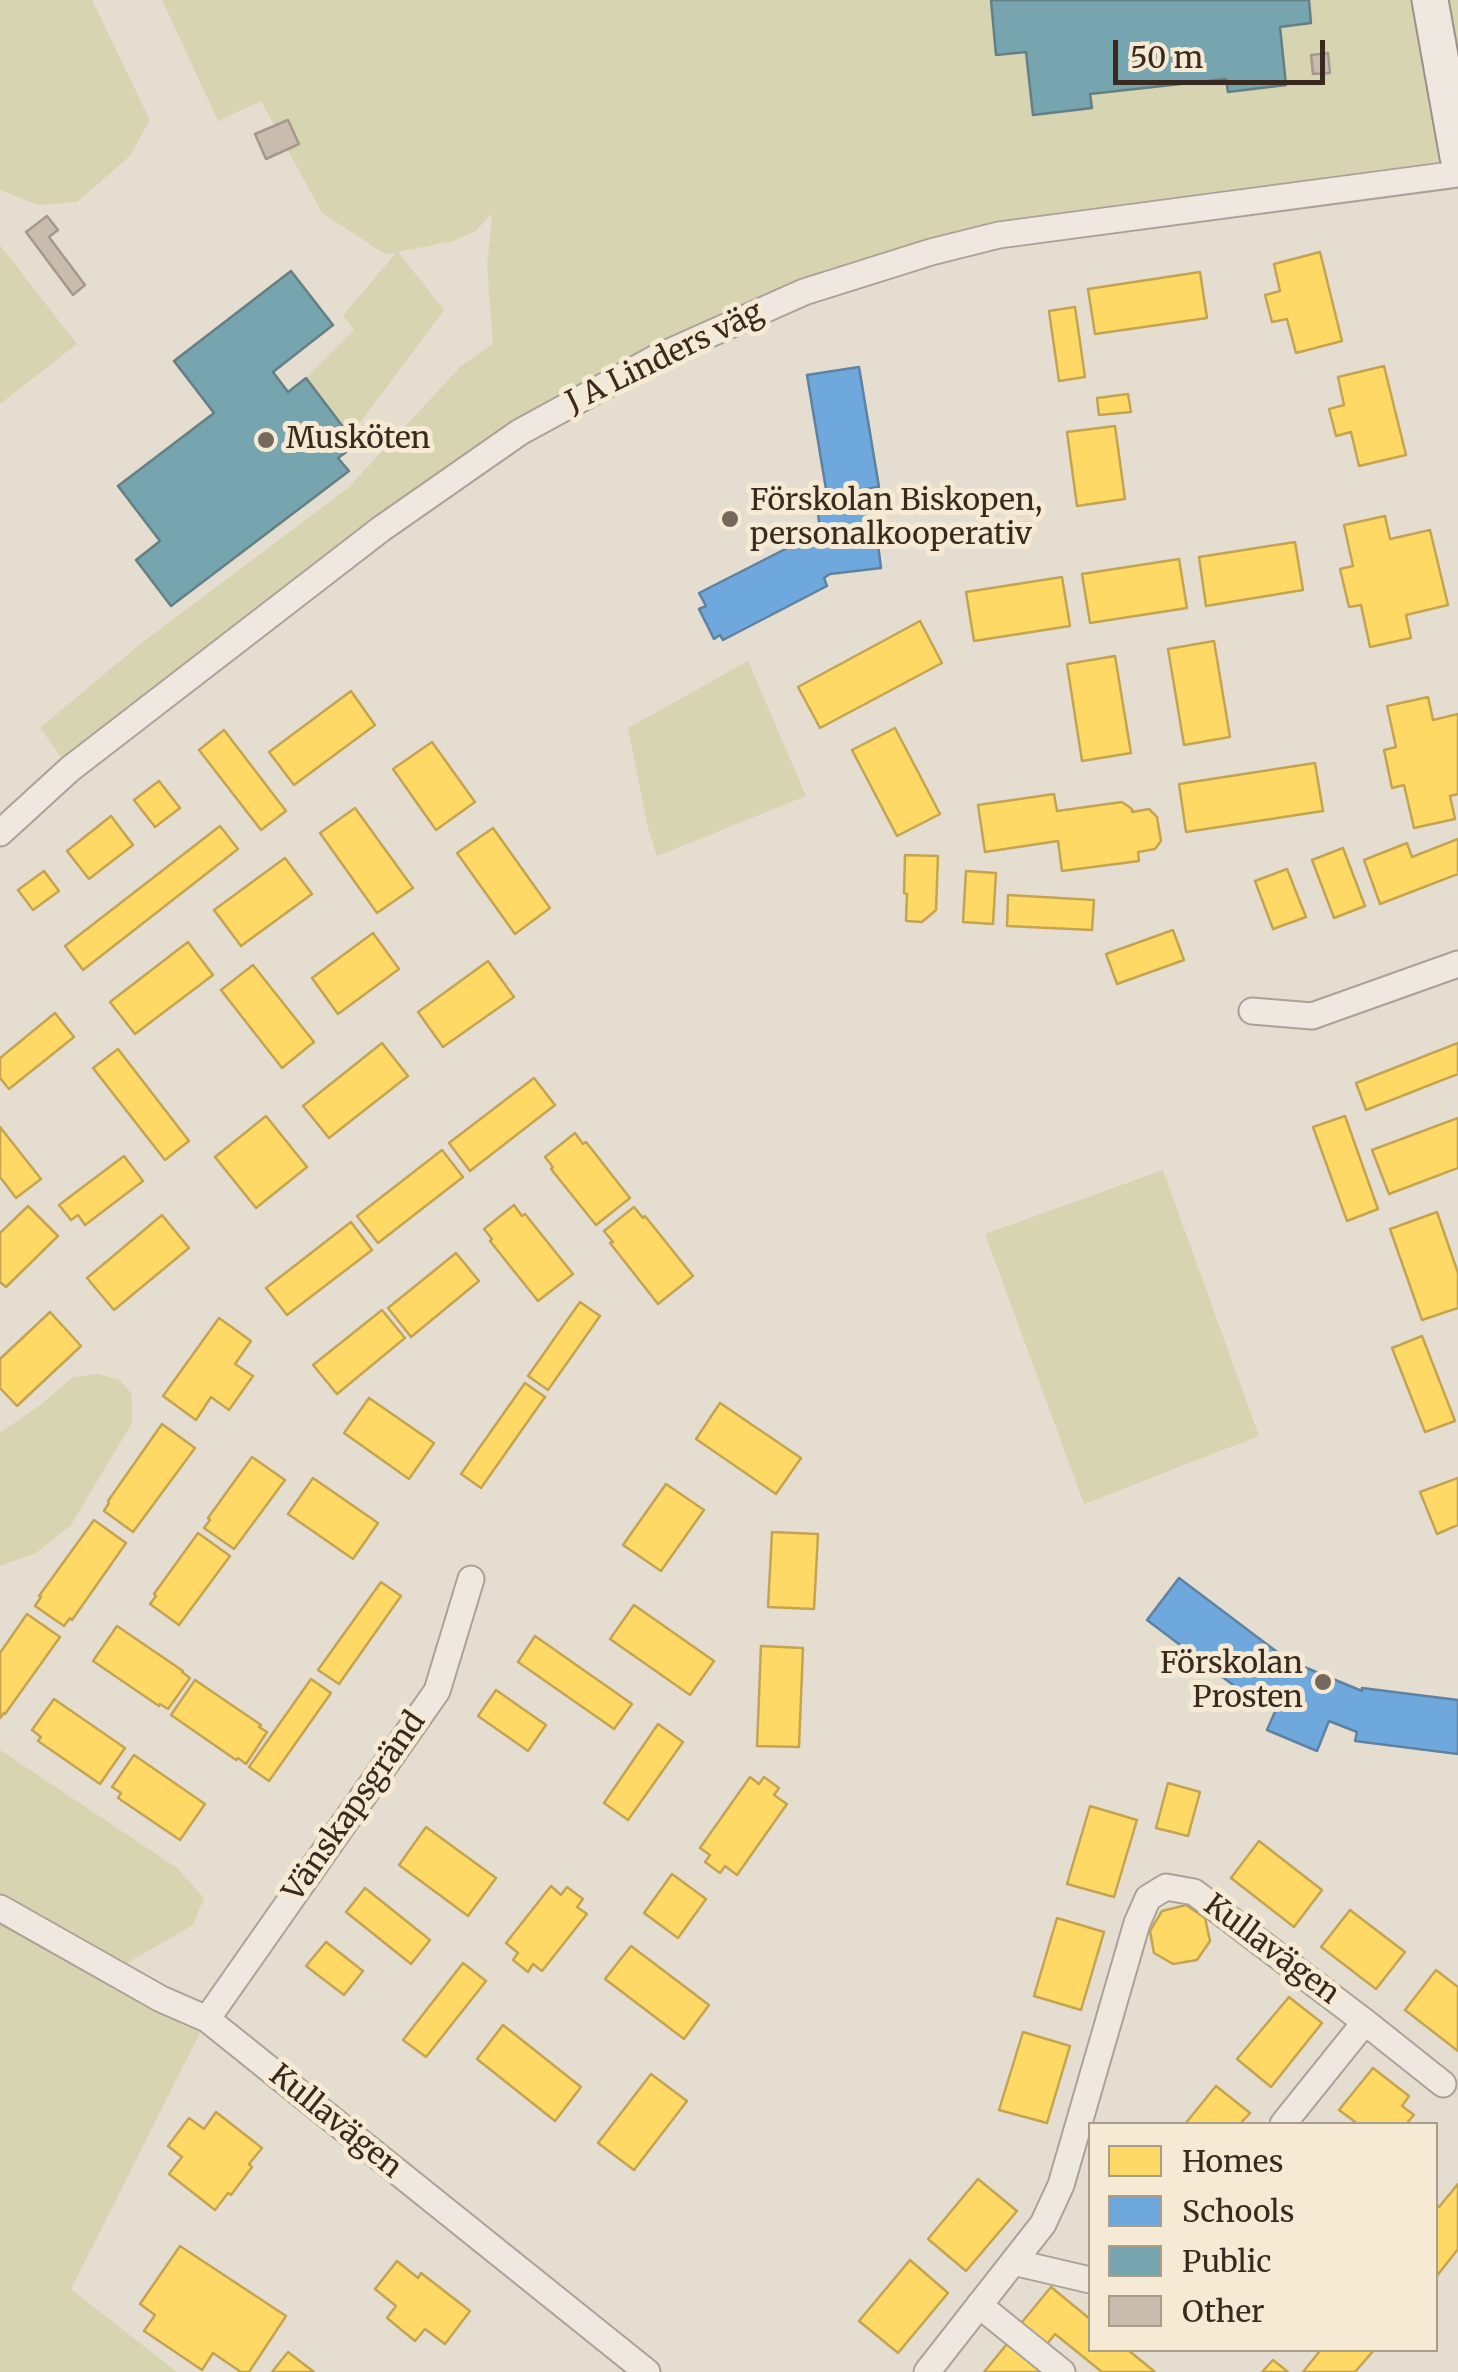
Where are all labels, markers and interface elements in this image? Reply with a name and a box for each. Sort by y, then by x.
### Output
scale bar [1118,20,1330,82]
text: 50 m [1130,38,1203,76]
street label: J A Linders väg [561,295,769,421]
place label: Musköten [286,422,430,458]
marker: Musköten [255,429,277,451]
place label: Förskolan Biskopen, personalkooperativ [750,484,1042,554]
marker: Förskolan Biskopen, personalkooperativ [719,508,741,530]
place label: Förskolan Prosten [1160,1647,1303,1718]
marker: Förskolan Prosten [1312,1671,1334,1693]
street label: Vänskapsgränd [276,1705,434,1909]
street label: Kullavägen [1196,1887,1346,2013]
street label: Kullavägen [262,2058,408,2186]
legend [1088,2122,1438,2352]
text: Homes [1182,2142,1283,2180]
text: Schools [1182,2192,1294,2230]
text: Public [1182,2242,1271,2280]
text: Other [1182,2292,1265,2330]

